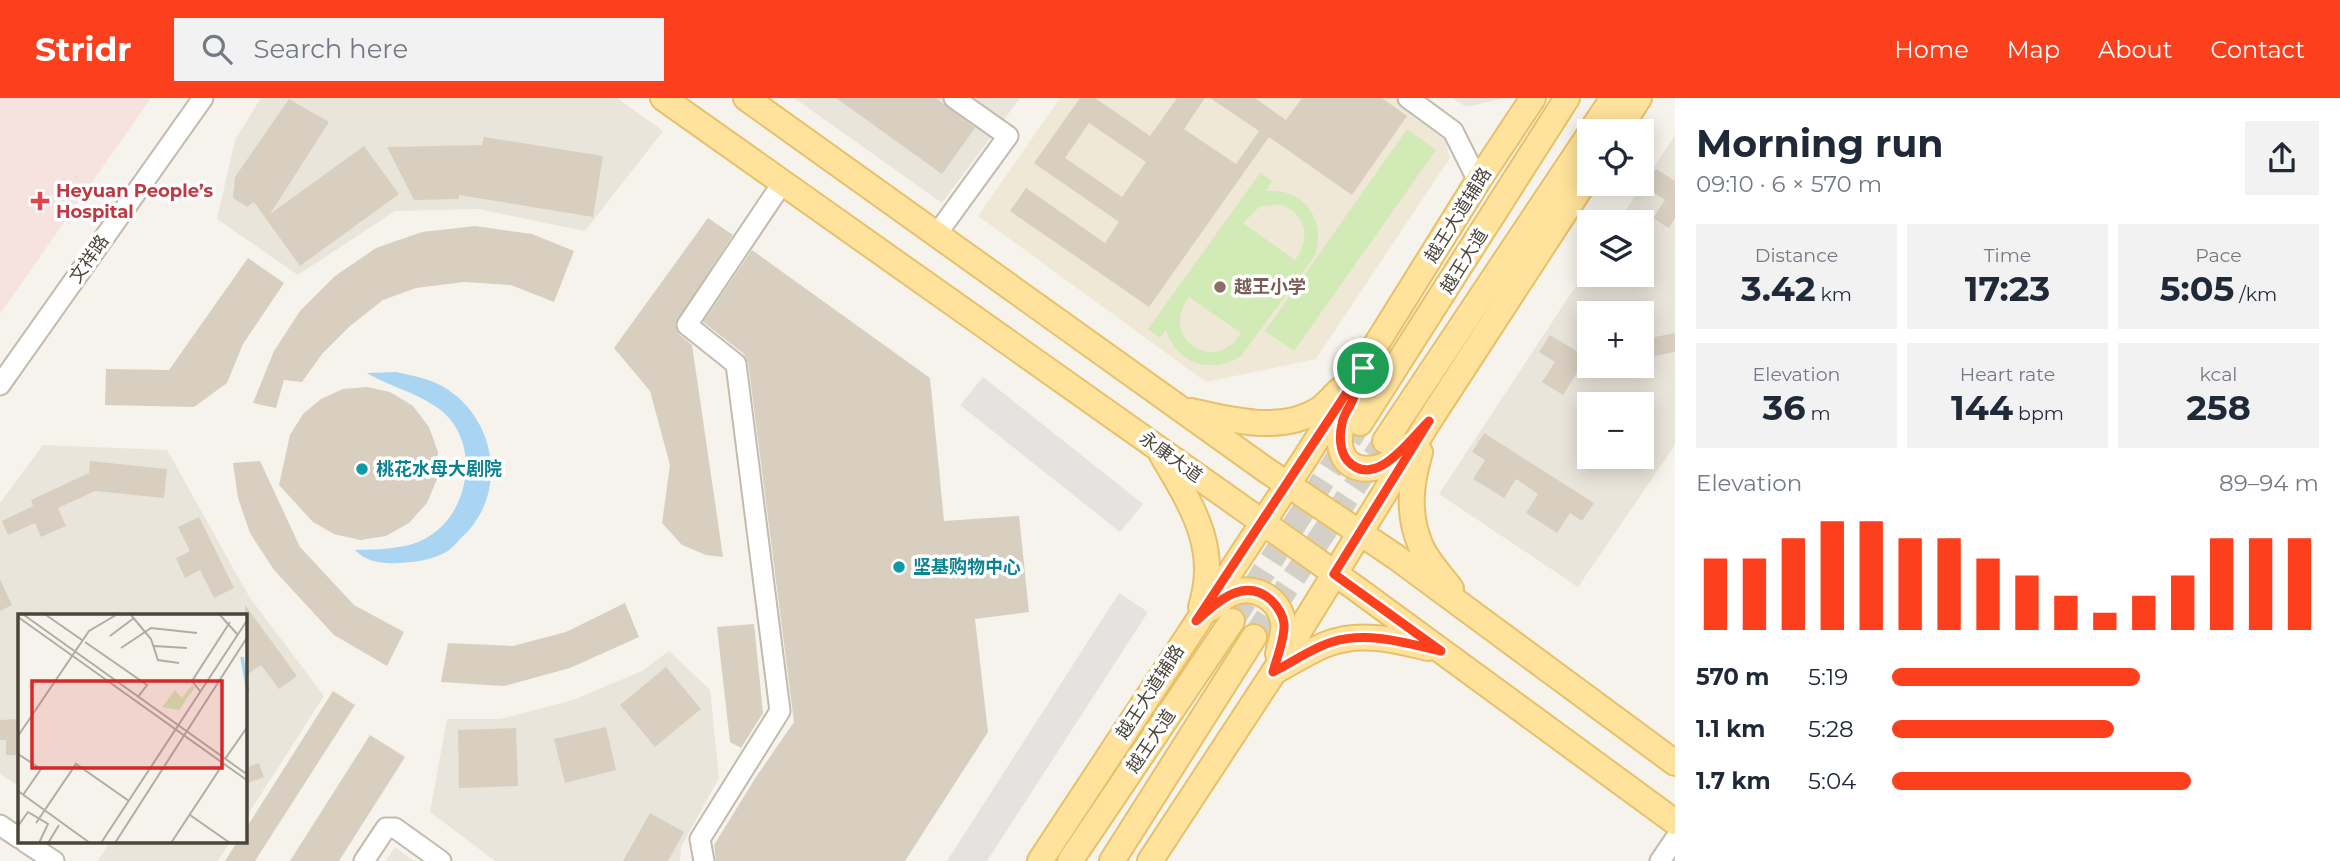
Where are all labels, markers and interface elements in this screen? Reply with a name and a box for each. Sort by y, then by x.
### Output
search box [174,18,664,81]
text: Stridr [35,29,132,69]
icon: search [198,30,236,68]
text: Search here [254,33,408,65]
text: Home [1894,35,1969,64]
text: Map [2007,35,2060,64]
text: About [2098,35,2172,64]
text: Contact [2210,35,2305,64]
map controls [1577,119,1654,469]
button: locate [1577,119,1654,196]
text: Morning run [1696,120,1944,167]
button: share [2245,121,2319,195]
street label: 越王大道辅路 [1420,163,1496,267]
text: 09:10 · 6 × 570 m [1696,170,1882,198]
place label: Heyuan People’s Hospital [56,180,213,223]
marker: Heyuan People’s Hospital [30,191,50,211]
button: layers [1577,210,1654,287]
street label: 越王大道 [1436,225,1492,297]
street label: 文祥路 [65,231,113,287]
text: Distance [1755,244,1838,267]
text: Time [1984,244,2031,267]
text: Pace [2195,244,2242,267]
text: 3.42 [1741,267,1816,310]
text: 17:23 [1965,267,2050,310]
text: 5:05 [2160,267,2234,310]
place label: 越王小学 [1234,276,1306,298]
marker: 越王小学 [1212,279,1228,295]
text: km [1816,283,1852,306]
text: /km [2234,283,2277,306]
button: + [1577,301,1654,378]
pin [1333,338,1393,398]
icon: arrive [1344,349,1382,387]
text: Elevation [1753,363,1840,386]
text: Heart rate [1960,363,2055,386]
text: kcal [2200,363,2237,386]
text: 36 [1762,386,1805,429]
text: 144 [1951,386,2013,429]
text: 258 [2186,386,2251,429]
button: − [1577,392,1654,469]
text: m [1805,402,1831,425]
text: bpm [2013,402,2064,425]
street label: 永康大道 [1135,427,1207,487]
place label: 桃花水母大剧院 [376,458,502,480]
marker: 桃花水母大剧院 [354,461,370,477]
text: Elevation [1696,469,1802,497]
text: 89–94 m [2219,469,2319,497]
place label: 坚基购物中心 [913,556,1021,578]
marker: 坚基购物中心 [891,559,907,575]
inset map [18,614,247,844]
street label: 越王大道辅路 [1112,641,1188,743]
text: 570 m [1696,663,1769,691]
text: 5:19 [1808,663,1848,691]
street label: 越王大道 [1122,705,1180,777]
text: 1.1 km [1696,715,1765,743]
text: 5:28 [1808,715,1854,743]
text: 1.7 km [1696,767,1771,795]
text: 5:04 [1808,767,1856,795]

